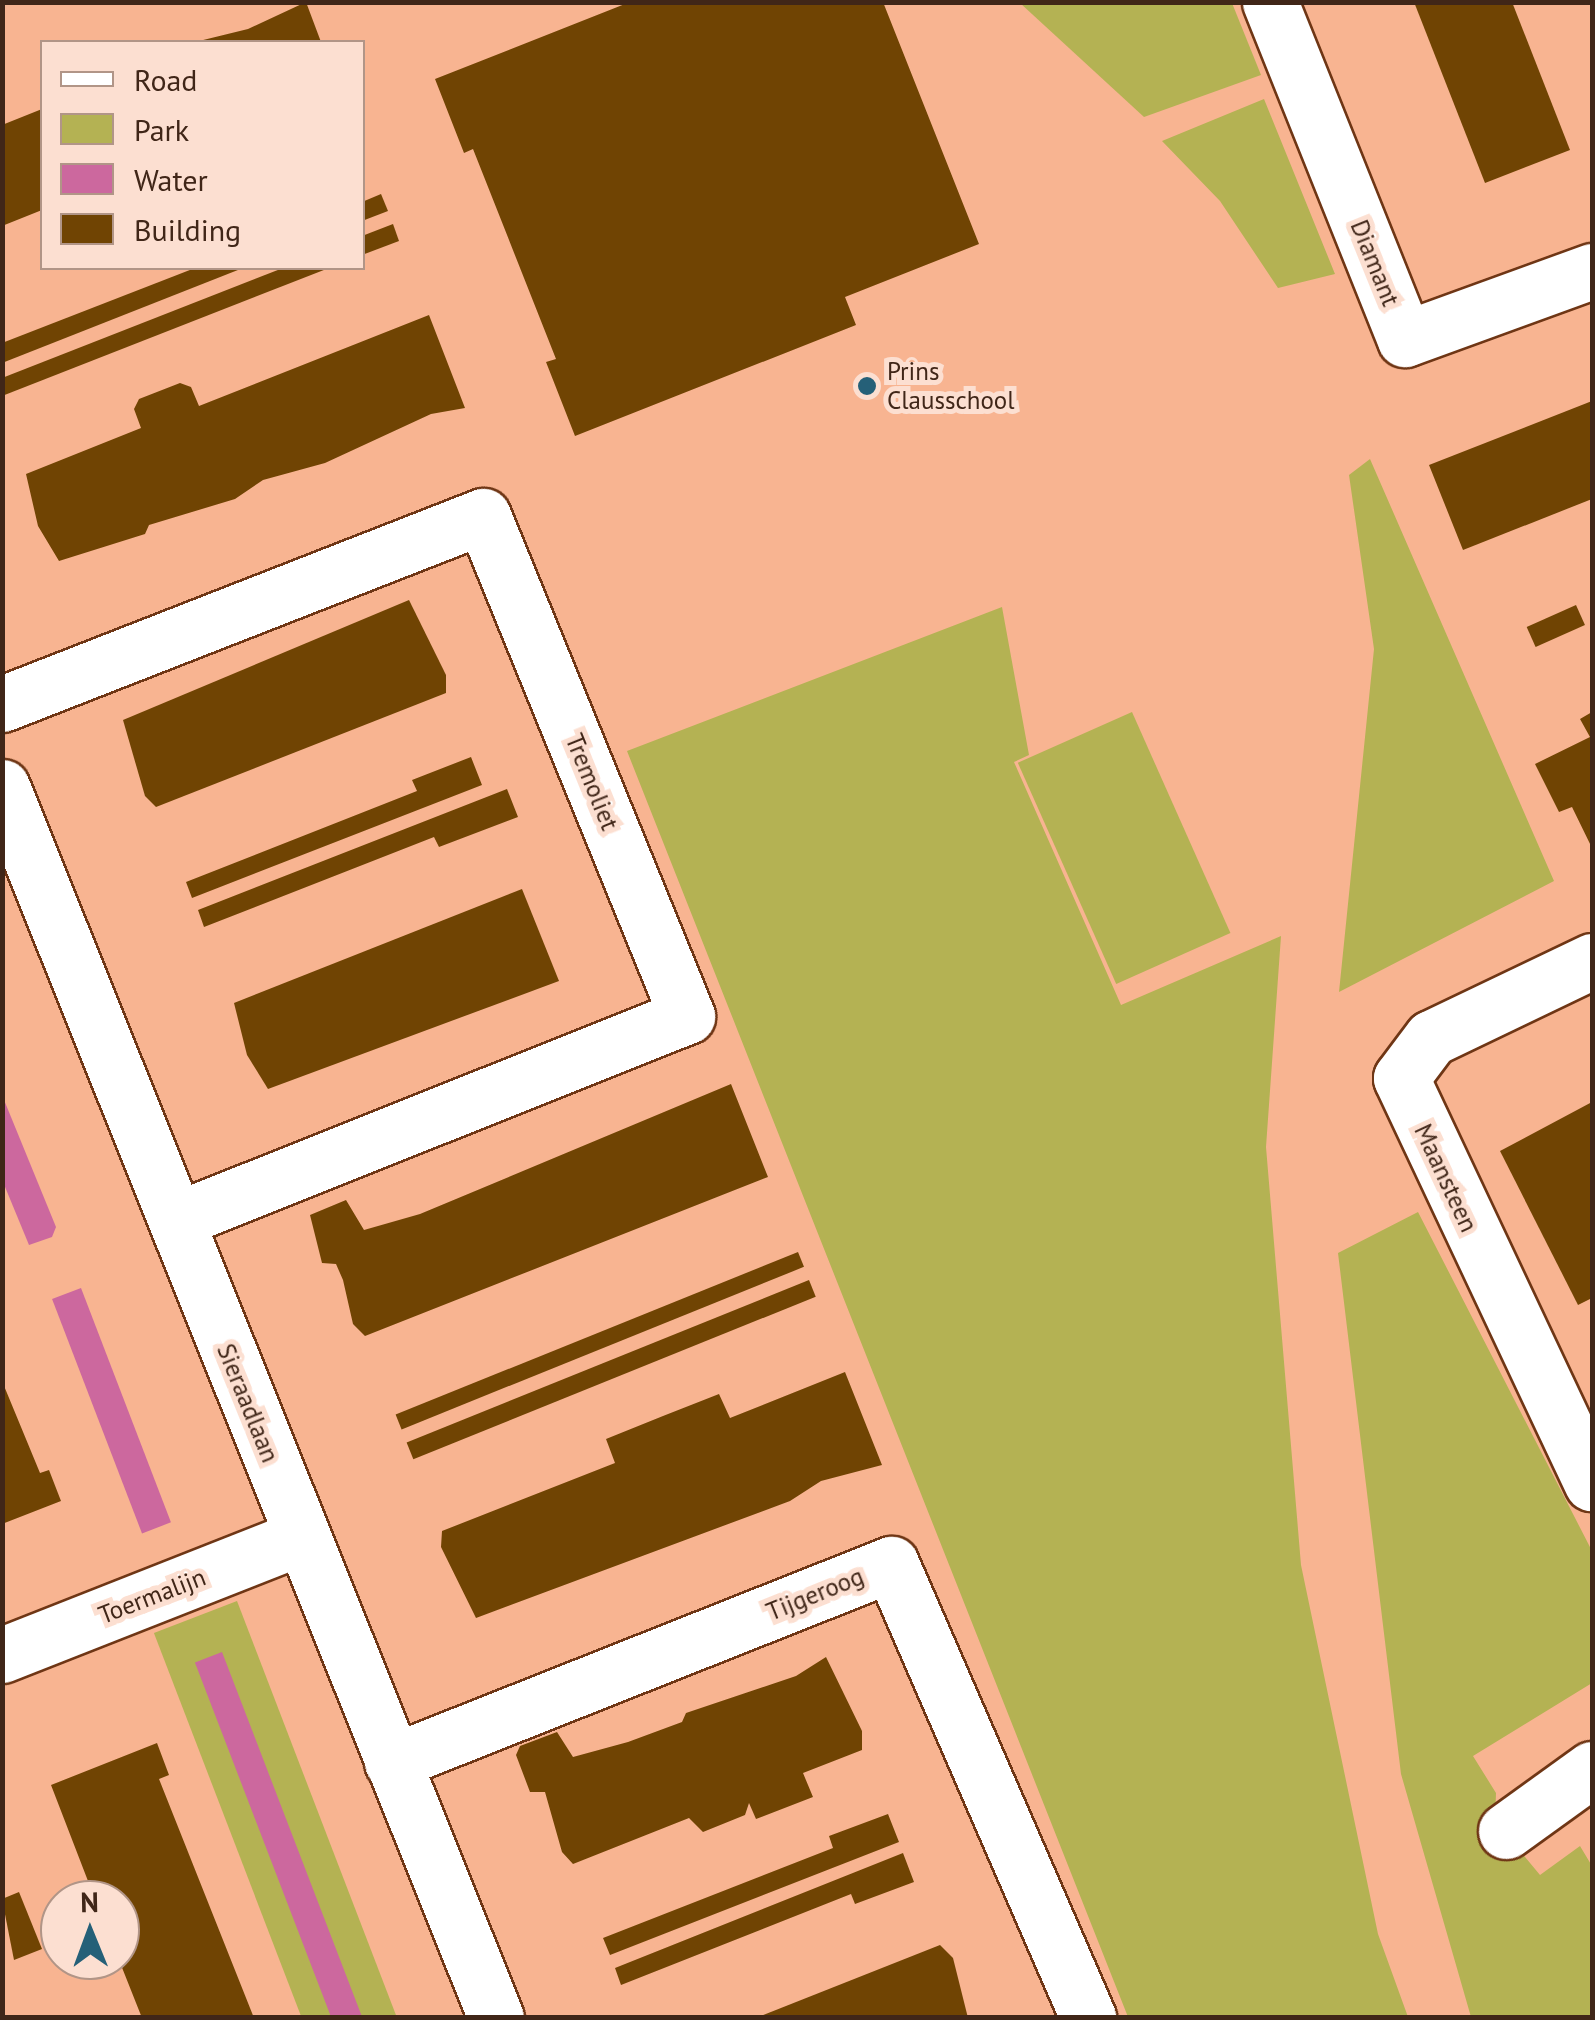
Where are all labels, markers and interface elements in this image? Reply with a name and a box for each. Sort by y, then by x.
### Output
legend [40,40,365,270]
text: Road [134,60,198,99]
text: Park [134,110,189,149]
text: Water [134,160,208,199]
text: Building [134,210,241,249]
street label: Diamant [1344,216,1406,310]
place label: Prins Clausschool [887,357,1015,416]
marker: Prins Clausschool [856,375,878,397]
street label: Tremoliet [559,729,625,835]
street label: Maansteen [1408,1119,1484,1237]
street label: Sieraadlaan [211,1339,285,1467]
street label: Tijgeroog [762,1561,868,1627]
street label: Toermalijn [94,1562,210,1630]
north arrow [40,1880,140,1980]
text: N [80,1883,99,1920]

